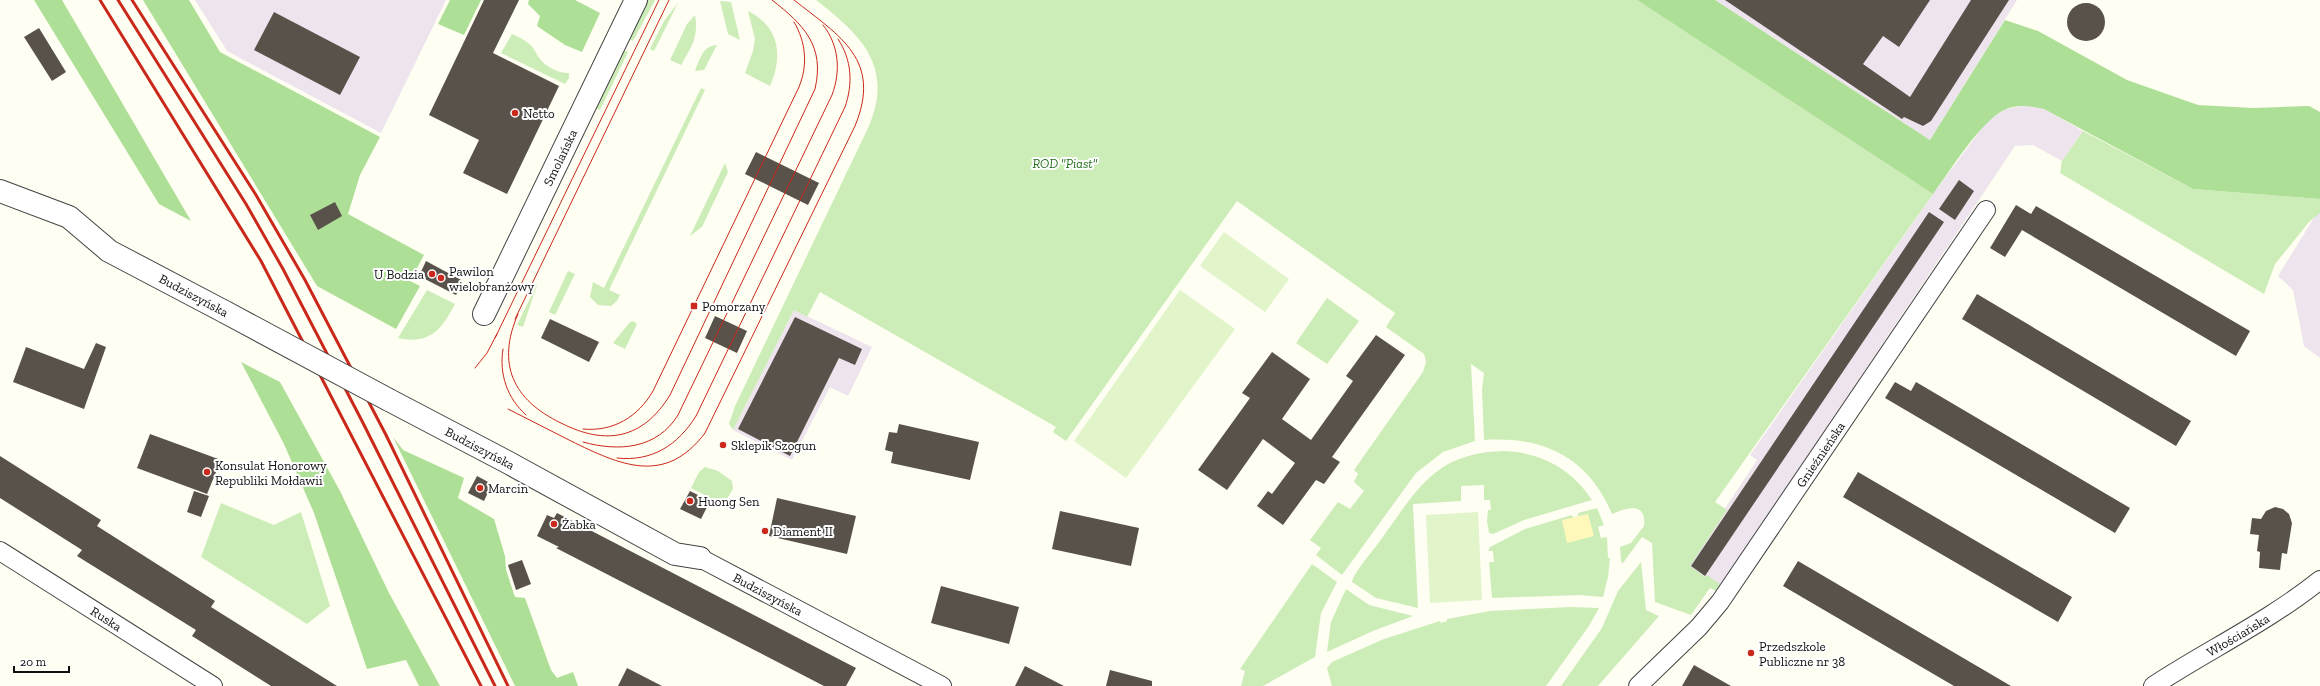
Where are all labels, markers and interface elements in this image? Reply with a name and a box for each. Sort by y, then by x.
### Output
place label: Netto [523,106,555,121]
marker: Netto [510,108,520,118]
street label: Smolańska [540,126,581,188]
park label: ROD "Piast" [1032,156,1098,171]
place label: Pawilon wielobranżowy [449,264,534,294]
place label: U Bodzia [374,267,425,282]
marker: U Bodzia [427,269,437,279]
street label: Budziszyńska [156,271,232,320]
marker: Pawilon wielobranżowy [436,273,446,283]
place label: Pomorzany [702,299,766,314]
marker: Pomorzany [689,301,699,311]
street label: Gnieźnieńska [1793,418,1848,490]
street label: Budziszyńska [443,424,518,473]
place label: Sklepik Szogun [731,438,817,453]
marker: Sklepik Szogun [718,440,728,450]
place label: Konsulat Honorowy Republiki Mołdawii [215,458,327,488]
marker: Konsulat Honorowy Republiki Mołdawii [202,467,212,477]
place label: Marcin [488,481,529,496]
marker: Marcin [475,483,485,493]
place label: Huong Sen [698,494,760,509]
marker: Huong Sen [685,496,695,506]
place label: Żabka [562,517,596,532]
marker: Żabka [549,519,559,529]
place label: Diament II [773,524,833,539]
marker: Diament II [760,526,770,536]
street label: Budziszyńska [731,570,806,619]
street label: Ruska [88,603,125,635]
street label: Włościańska [2204,610,2273,660]
place label: Przedszkole Publiczne nr 38 [1759,639,1845,669]
scale bar [14,648,69,674]
marker: Przedszkole Publiczne nr 38 [1746,648,1756,658]
text: 20 m [20,655,47,669]

